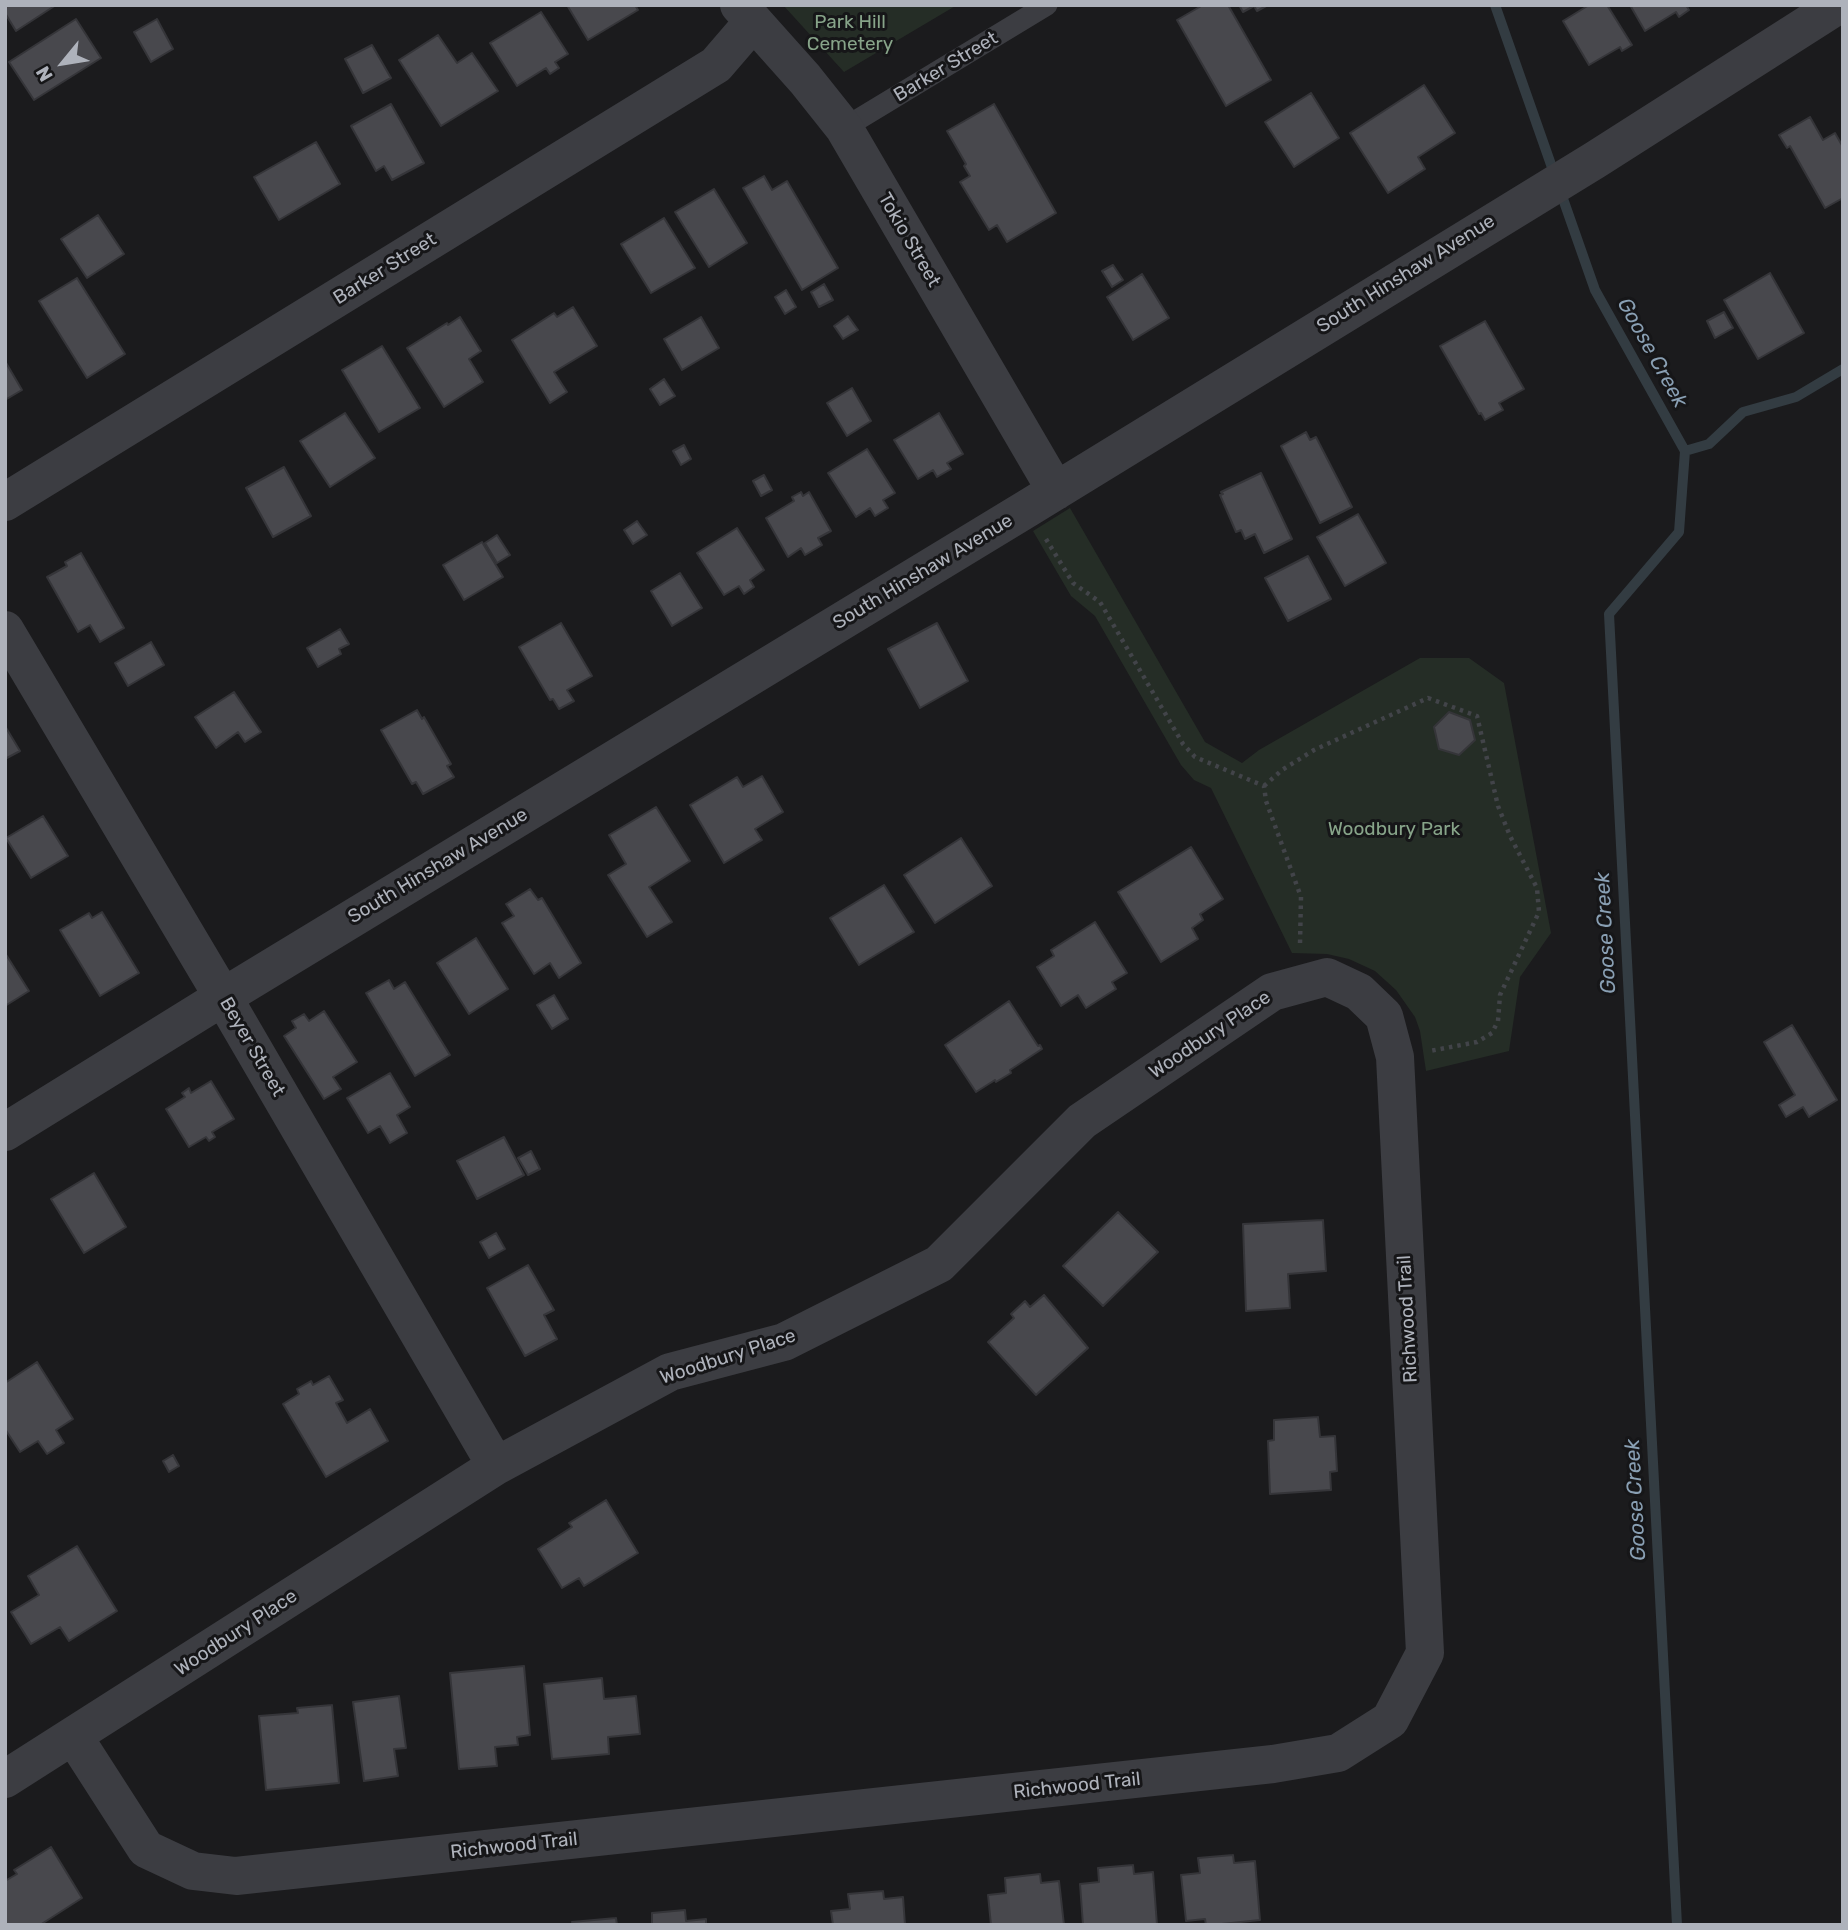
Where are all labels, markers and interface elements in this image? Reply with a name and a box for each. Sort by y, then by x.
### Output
park label: Park Hill Cemetery [807,12,893,56]
street label: Barker Street [890,27,1002,107]
north arrow [28,28,98,98]
text: N [31,62,58,85]
street label: Tokio Street [873,189,945,291]
street label: South Hinshaw Avenue [1313,210,1499,338]
street label: Barker Street [329,228,441,310]
water label: Goose Creek [1611,293,1693,413]
street label: South Hinshaw Avenue [829,509,1017,635]
street label: South Hinshaw Avenue [344,803,532,929]
park label: Woodbury Park [1328,819,1460,841]
water label: Goose Creek [1590,871,1622,995]
street label: Woodbury Place [1145,986,1275,1084]
street label: Beyer Street [214,993,290,1101]
street label: Richwood Trail [1393,1255,1423,1383]
street label: Woodbury Place [657,1324,799,1390]
water label: Goose Creek [1620,1438,1652,1562]
street label: Woodbury Place [170,1585,302,1681]
street label: Richwood Trail [1012,1768,1142,1804]
street label: Richwood Trail [449,1828,579,1864]

